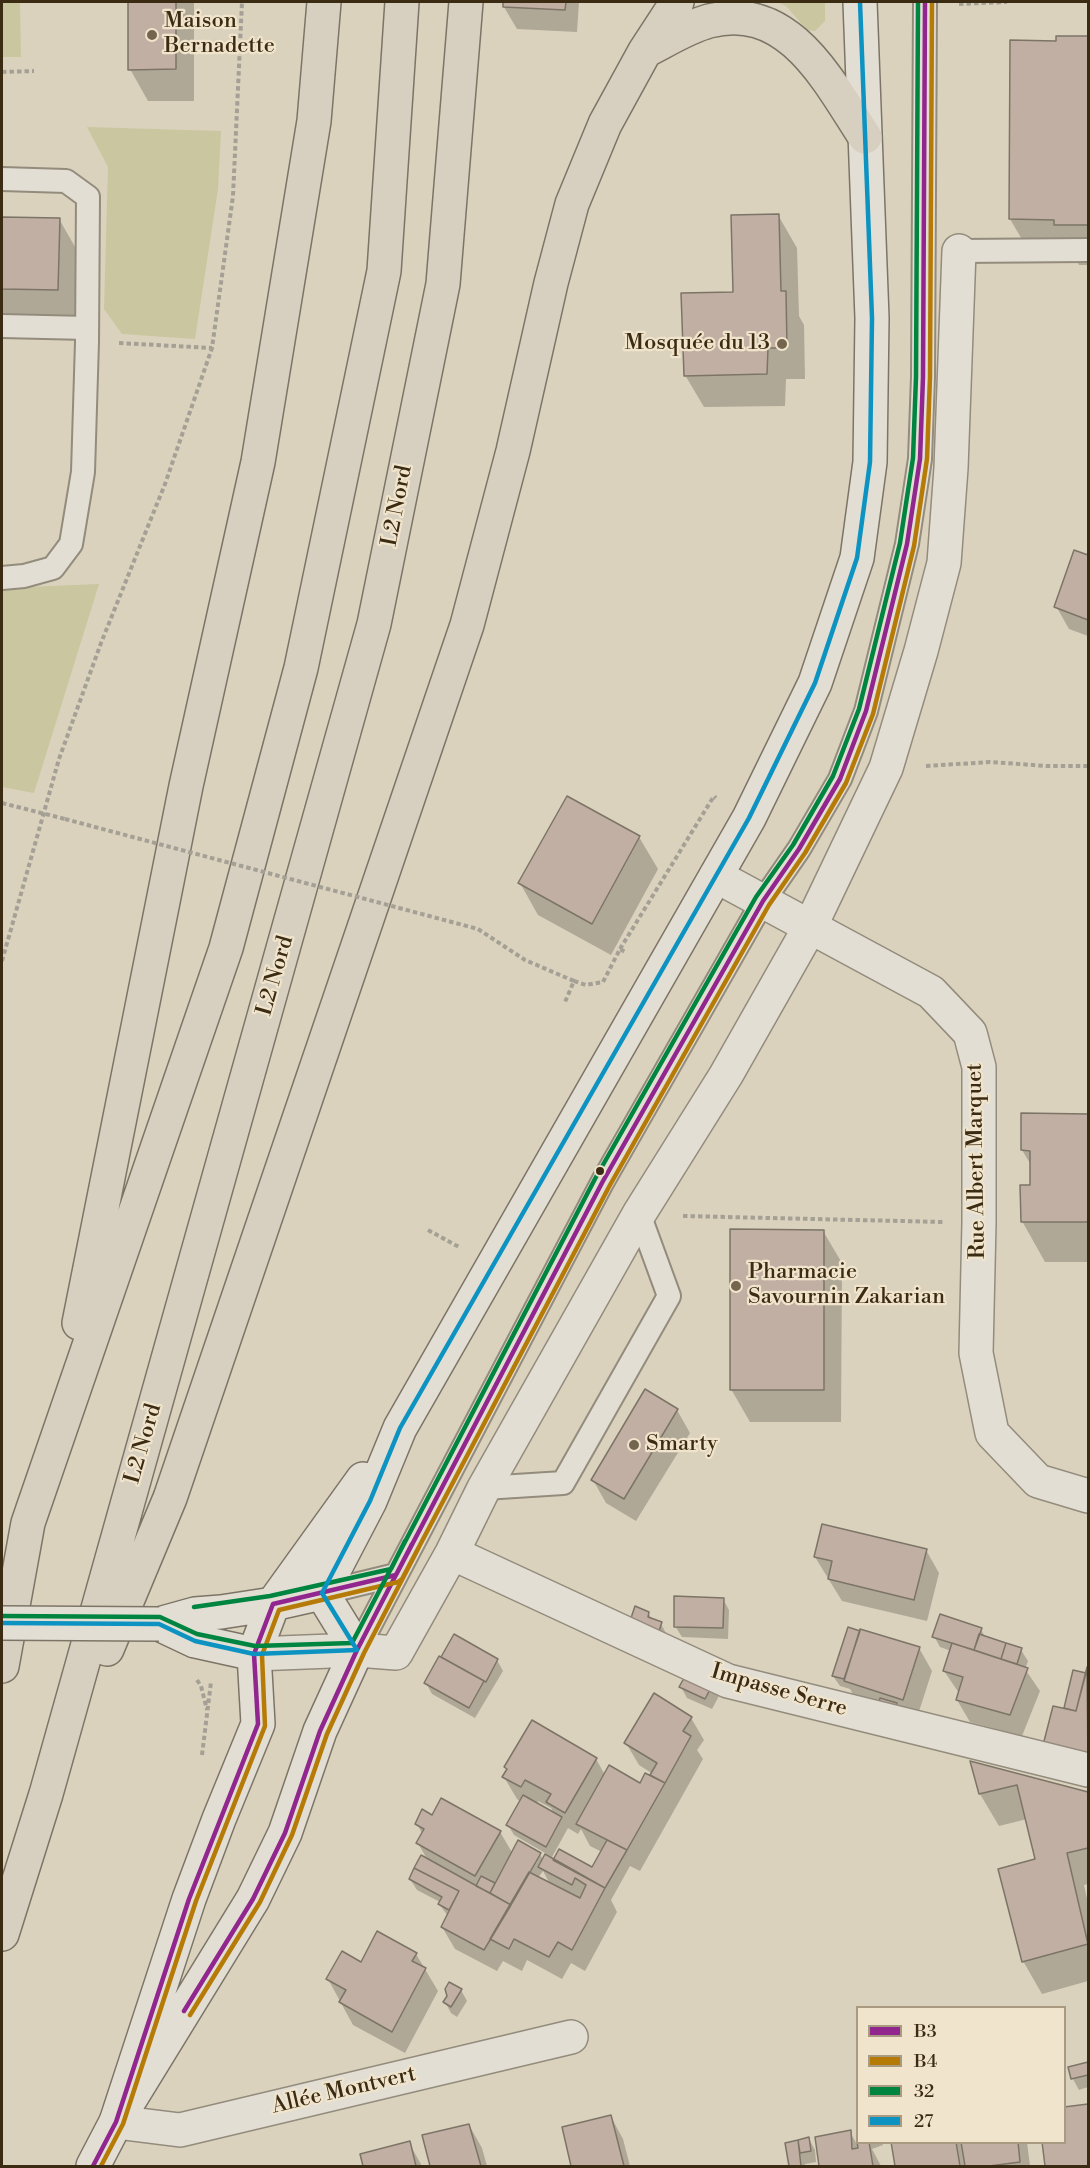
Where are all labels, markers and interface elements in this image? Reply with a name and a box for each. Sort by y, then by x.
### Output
place label: Maison Bernadette [164,9,275,60]
marker: Maison Bernadette [145,28,159,42]
place label: Mosquée du 13 [624,331,770,357]
marker: Mosquée du 13 [775,337,789,351]
street label: L2 Nord [377,463,419,549]
street label: L2 Nord [252,933,300,1019]
street label: Rue Albert Marquet [962,1063,992,1259]
unlabelled marker [594,1165,606,1177]
place label: Pharmacie Savournin Zakarian [748,1260,945,1312]
marker: Pharmacie Savournin Zakarian [729,1279,743,1293]
street label: L2 Nord [120,1401,168,1487]
place label: Smarty [646,1432,718,1458]
marker: Smarty [627,1438,641,1452]
street label: Impasse Serre [708,1659,850,1723]
legend [856,2006,1066,2144]
text: B3 [914,2020,937,2043]
text: B4 [914,2050,937,2073]
street label: Allée Montvert [269,2062,419,2120]
text: 32 [914,2080,934,2103]
text: 27 [914,2110,933,2133]

